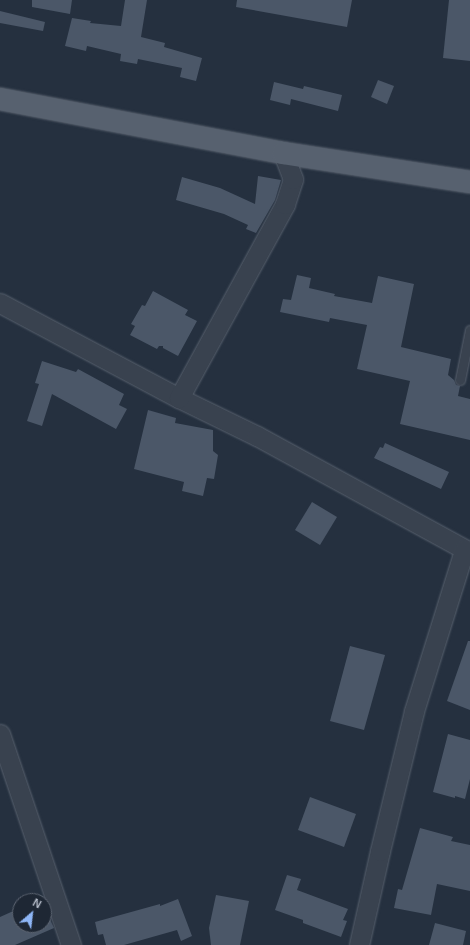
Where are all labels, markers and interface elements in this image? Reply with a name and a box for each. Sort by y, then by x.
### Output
north arrow [12,893,52,933]
text: N [31,896,43,910]

